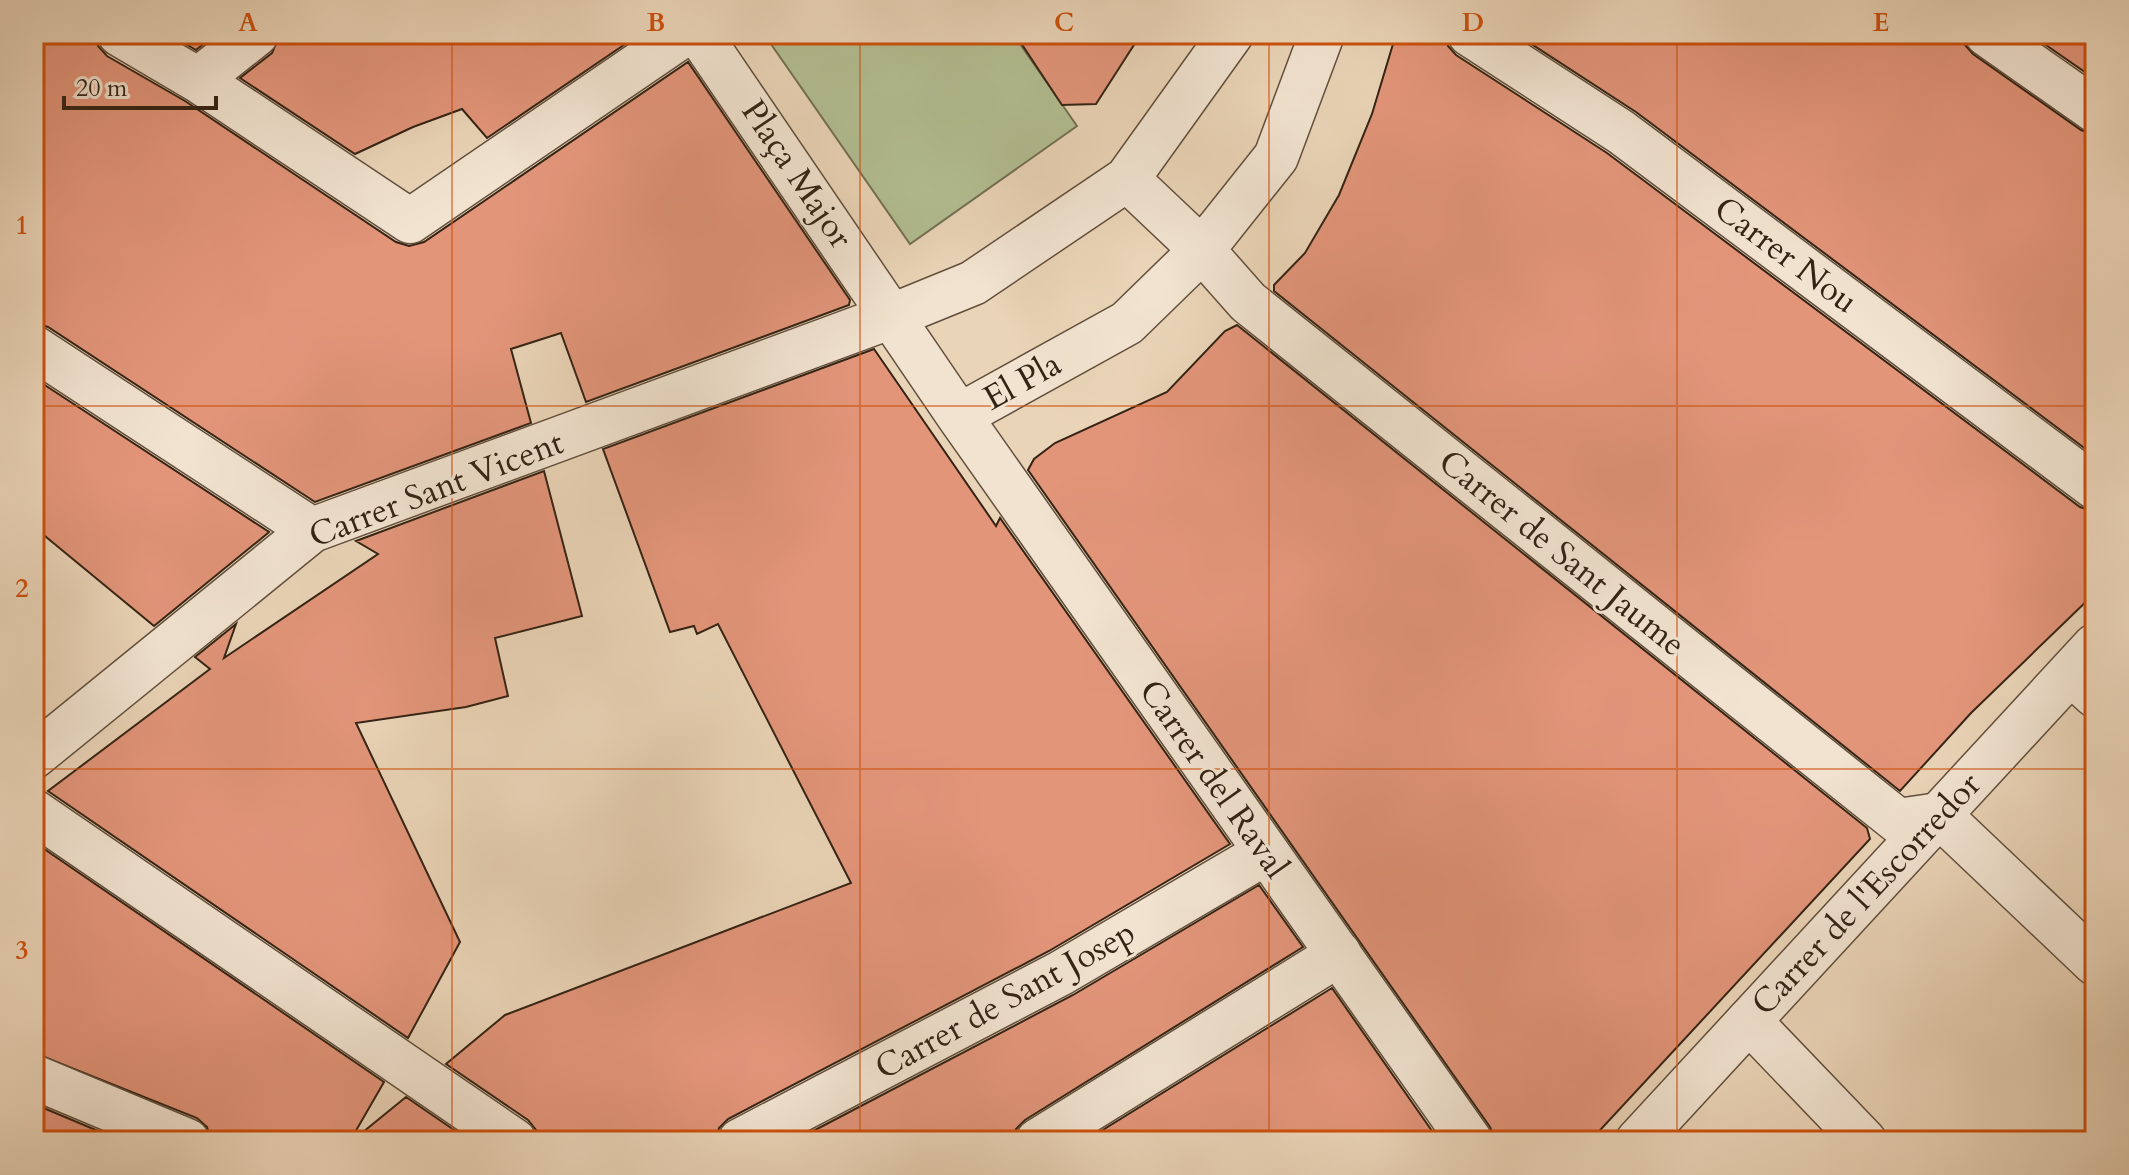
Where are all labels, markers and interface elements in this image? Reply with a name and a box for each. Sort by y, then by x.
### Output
text: A [238,5,258,40]
text: B [647,5,665,40]
text: C [1054,5,1074,40]
text: D [1462,5,1484,40]
text: E [1873,5,1889,40]
scale bar [64,60,216,110]
text: 20 m [76,72,128,105]
street label: Plaça Major [730,91,864,258]
street label: Carrer Nou [1705,186,1867,324]
text: 1 [15,208,29,243]
street label: El Pla [975,341,1069,421]
street label: Carrer Sant Vicent [302,419,570,559]
street label: Carrer de Sant Jaume [1429,439,1695,667]
text: 2 [15,571,29,606]
street label: Carrer del Raval [1128,671,1300,888]
street label: Carrer de l'Escorredor [1741,762,1991,1026]
street label: Carrer de Sant Josep [867,909,1143,1091]
text: 3 [15,933,29,968]

